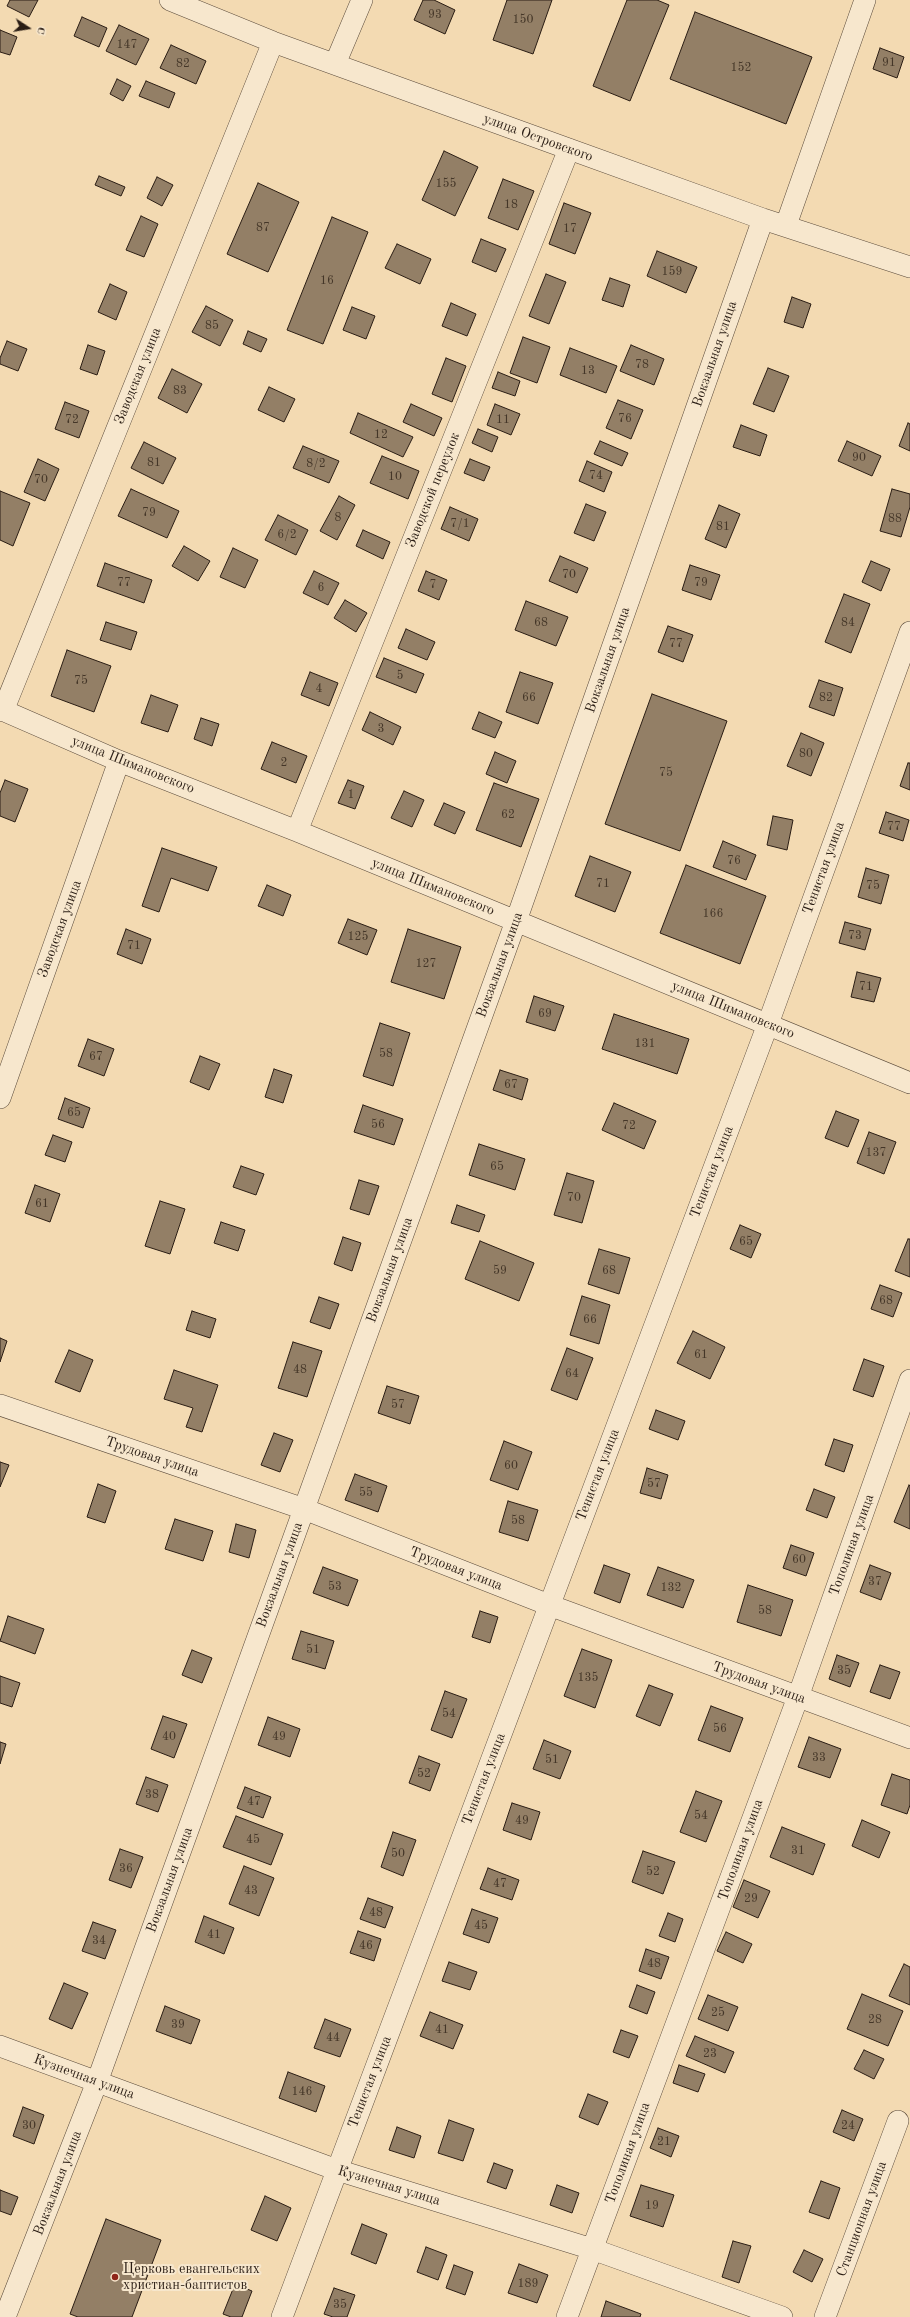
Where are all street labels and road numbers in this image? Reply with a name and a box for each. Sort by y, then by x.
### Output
street label: улица Островского [481,110,595,166]
street label: Вокзальная улица [689,299,741,409]
street label: Заводская улица [111,325,165,427]
street label: Заводской переулок [402,430,464,550]
street label: Вокзальная улица [582,605,634,715]
street label: улица Шимановского [69,733,197,797]
street label: Тенистая улица [799,819,849,917]
street label: улица Шимановского [369,855,497,919]
street label: Заводская улица [35,878,85,980]
street label: Вокзальная улица [473,910,527,1020]
street label: улица Шимановского [669,978,797,1042]
street label: Тенистая улица [687,1124,737,1220]
street label: Вокзальная улица [363,1215,417,1325]
street label: Тенистая улица [573,1427,623,1523]
street label: Трудовая улица [103,1433,201,1481]
street label: Тополиная улица [826,1492,878,1598]
street label: Вокзальная улица [253,1520,307,1630]
street label: Трудовая улица [407,1544,505,1594]
street label: Трудовая улица [710,1658,808,1708]
street label: Тенистая улица [459,1731,509,1827]
street label: Тополиная улица [715,1797,767,1903]
street label: Вокзальная улица [143,1825,197,1935]
street label: Тенистая улица [345,2034,395,2130]
street label: Кузнечная улица [31,2051,137,2103]
street label: Тополиная улица [602,2100,654,2206]
street label: Вокзальная улица [30,2128,86,2238]
street label: Станционная улица [833,2159,891,2279]
street label: Кузнечная улица [336,2162,442,2210]

